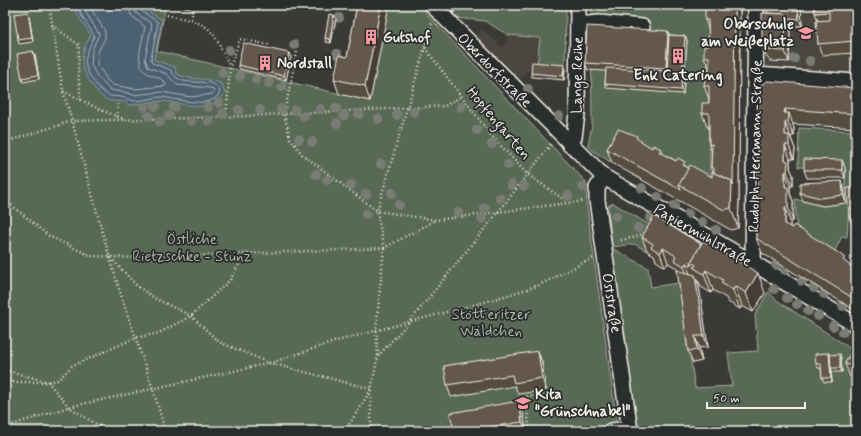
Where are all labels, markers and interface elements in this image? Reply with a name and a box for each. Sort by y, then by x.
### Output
place label: Oberschule am Weißeplatz [701,15,795,52]
school or university icon: Oberschule am Weißeplatz [797,24,815,42]
building icon: Gutshof [362,28,380,46]
place label: Gutshof [383,28,431,48]
street label: Oberdorfstraße [453,29,536,112]
street label: Lange Reihe [567,36,590,114]
building icon: Enk Catering [669,47,687,65]
building icon: Nordstall [256,54,274,72]
place label: Nordstall [277,54,332,74]
street label: Rudolph-Herrmann-Straße [744,59,768,233]
place label: Enk Catering [633,66,723,87]
street label: Hopfengarten [461,83,535,165]
street label: Papiermühlstraße [650,200,755,272]
park label: Östliche Rietzschke - Stünz [132,230,252,267]
street label: Oststraße [596,272,626,335]
park label: Stötteritzer Wäldchen [451,305,531,342]
scale bar [707,384,805,410]
place label: Kita "Grünschnabel" [535,385,631,422]
text: 50 m [713,391,740,407]
school or university icon: Kita "Grünschnabel" [514,394,532,412]

